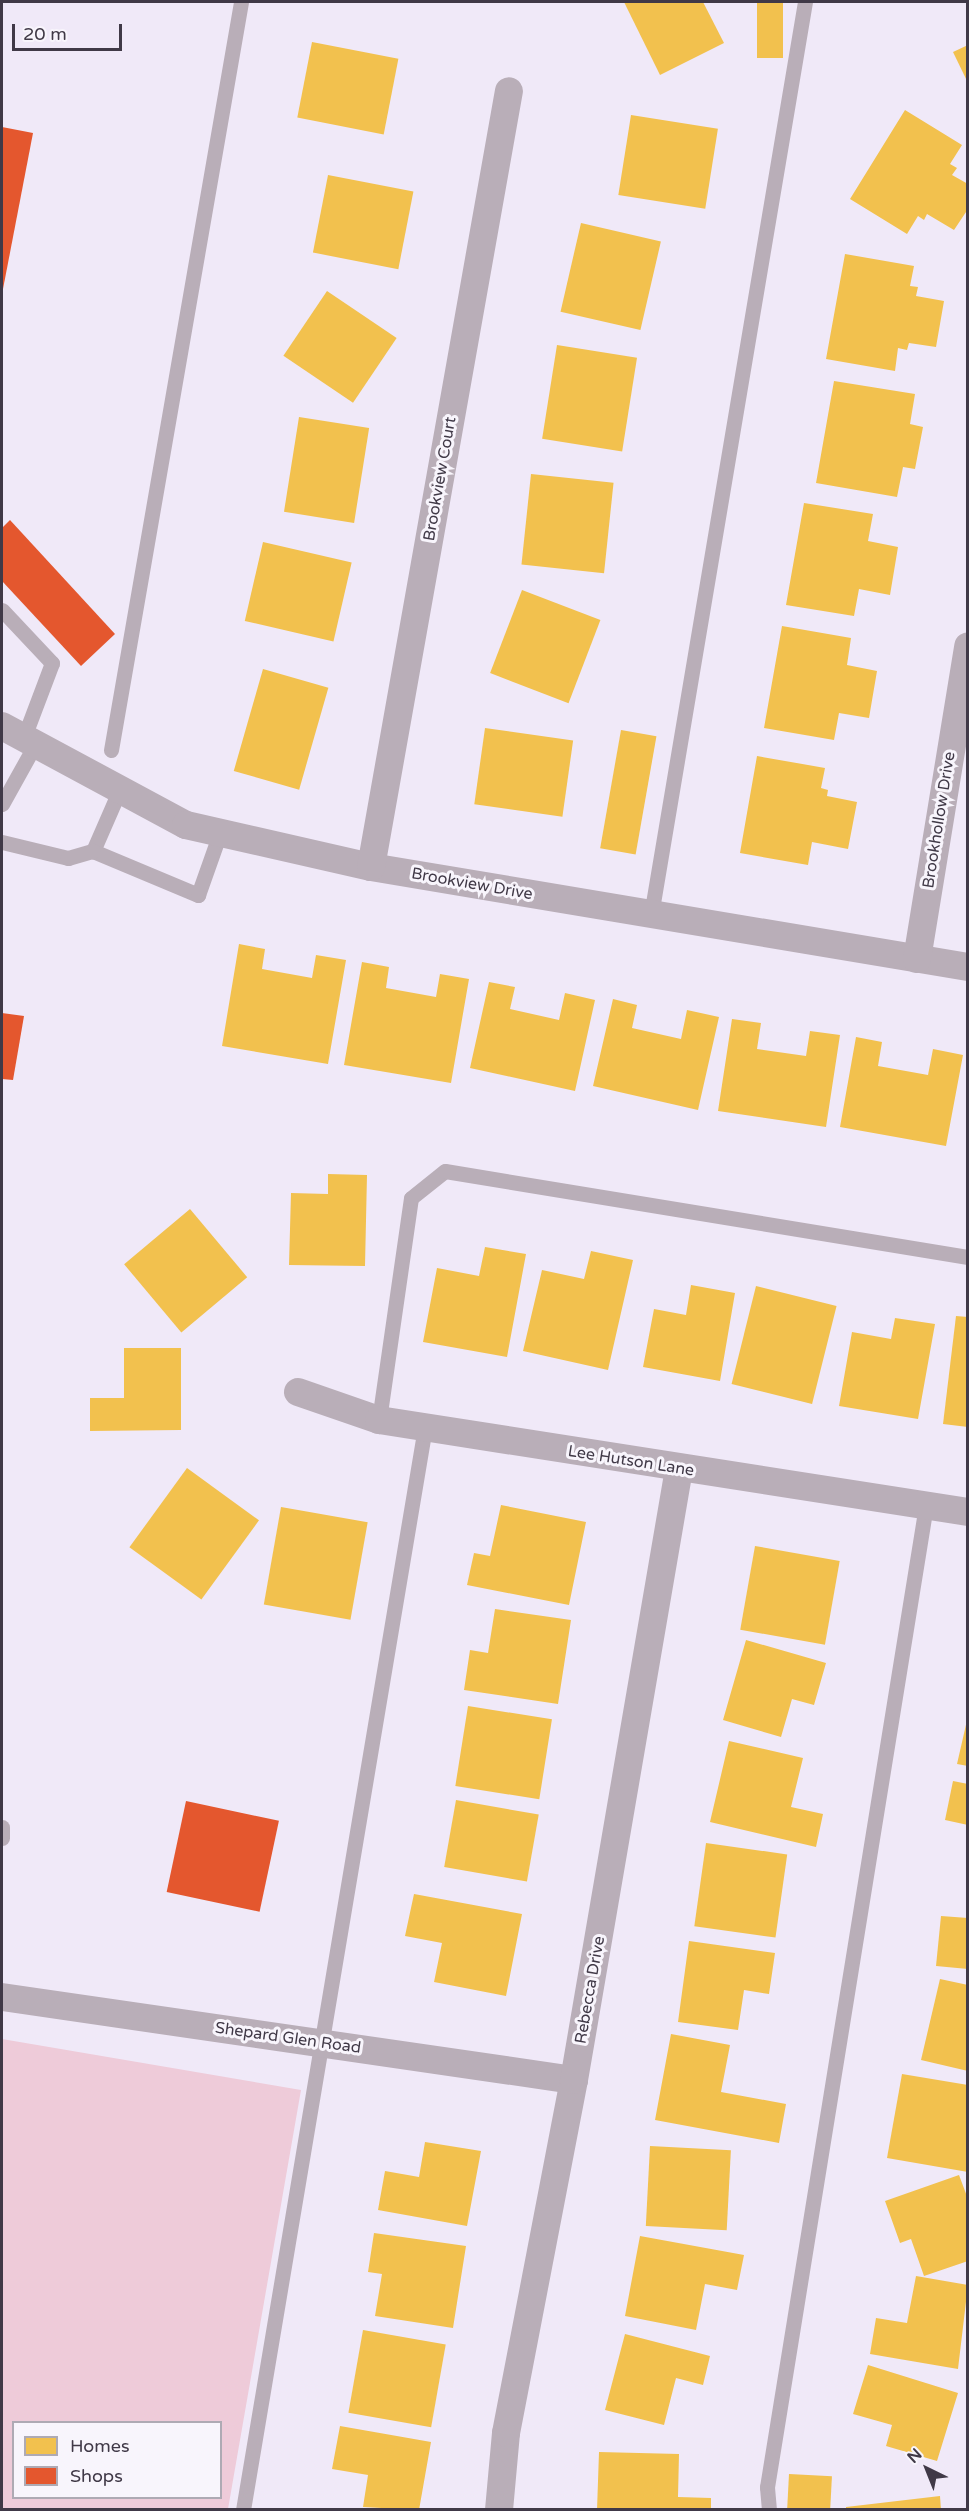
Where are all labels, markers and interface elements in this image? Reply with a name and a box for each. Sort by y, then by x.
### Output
scale bar [15,12,124,50]
text: 20 m [23,23,67,45]
street label: Brookview Court [420,415,460,543]
street label: Brookhollow Drive [919,750,959,890]
street label: Brookview Drive [410,864,534,904]
street label: Lee Hutson Lane [567,1442,695,1480]
street label: Rebecca Drive [571,1935,609,2045]
street label: Shepard Glen Road [214,2018,362,2058]
legend [12,2421,222,2499]
text: Homes [70,2435,130,2457]
north arrow [897,2439,957,2499]
text: N [903,2444,926,2468]
text: Shops [70,2465,123,2487]

